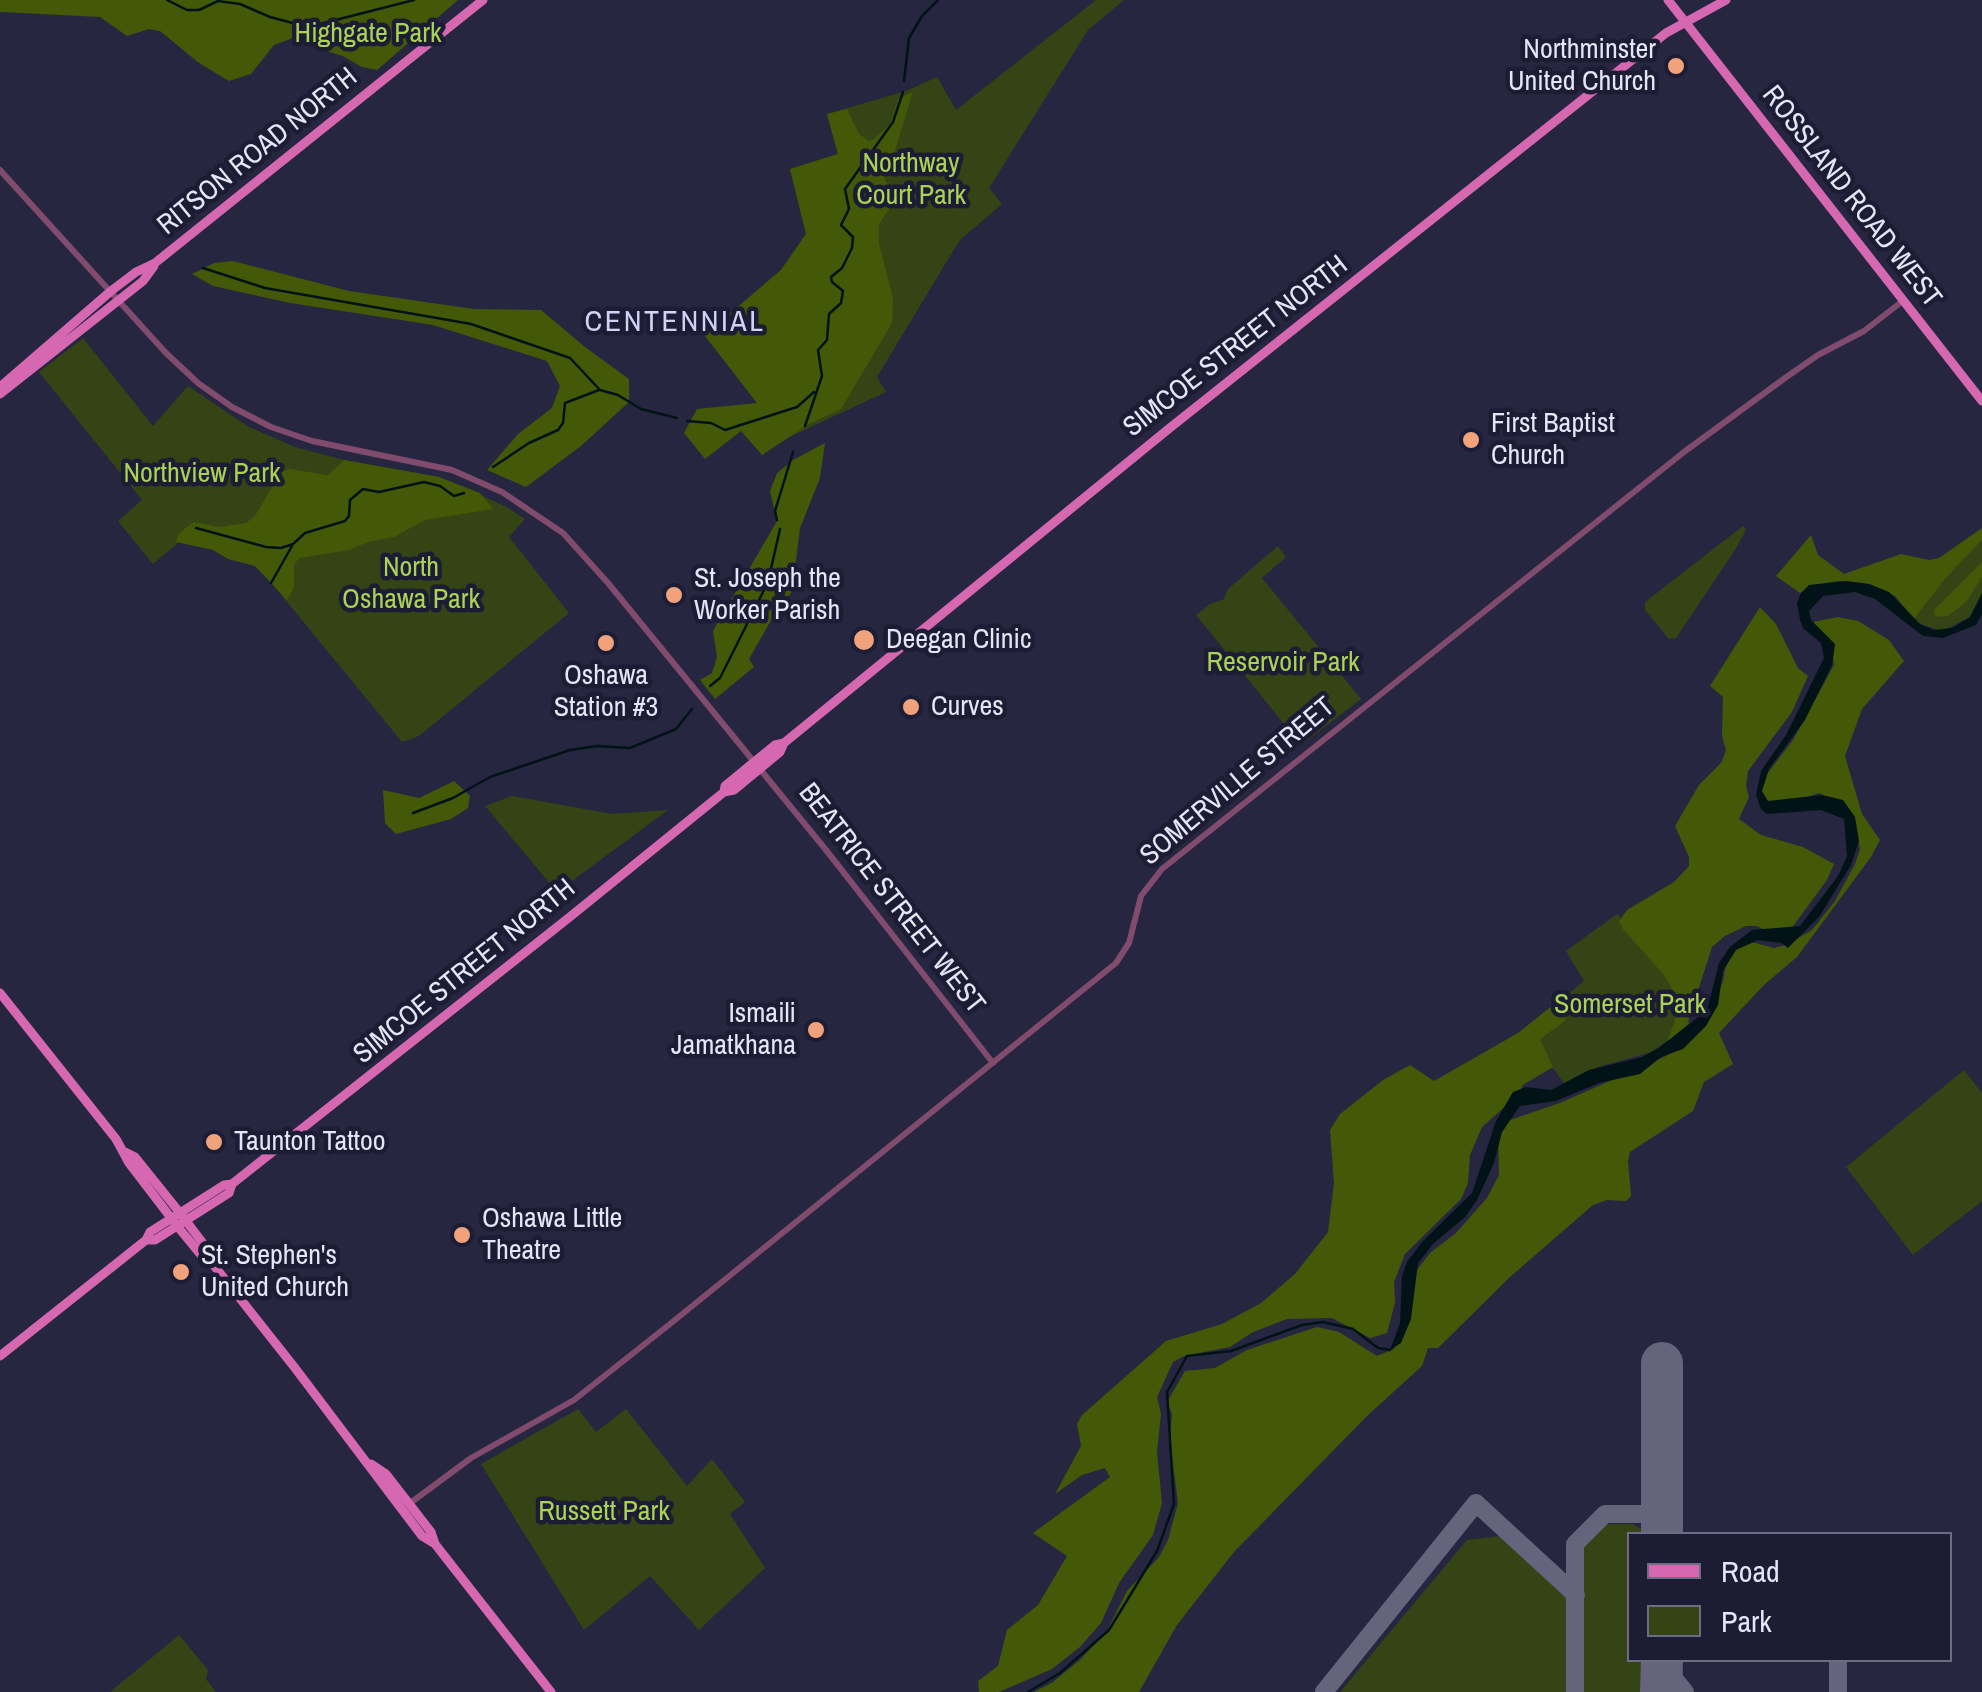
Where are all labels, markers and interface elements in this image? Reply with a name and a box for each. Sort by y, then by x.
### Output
park label: Highgate Park [295,17,441,51]
place label: Northminster United Church [1508,33,1656,99]
marker: Northminster United Church [1665,55,1687,77]
street label: RITSON ROAD NORTH [151,61,365,243]
street label: ROSSLAND ROAD WEST [1754,80,1948,314]
park label: Northway Court Park [856,147,966,213]
street label: SIMCOE STREET NORTH [1117,249,1355,445]
district label: CENTENNIAL [585,305,765,341]
place label: First Baptist Church [1491,407,1615,473]
marker: First Baptist Church [1460,429,1482,451]
park label: Northview Park [124,457,280,491]
park label: North Oshawa Park [342,551,480,617]
place label: St. Joseph the Worker Parish [694,562,841,628]
marker: St. Joseph the Worker Parish [663,584,685,606]
place label: Deegan Clinic [886,623,1031,657]
marker: Deegan Clinic [851,627,877,653]
marker: Oshawa Station #3 [595,632,617,654]
park label: Reservoir Park [1206,646,1360,680]
place label: Oshawa Station #3 [554,659,658,725]
place label: Curves [931,690,1004,724]
street label: SOMERVILLE STREET [1134,691,1342,873]
marker: Curves [900,696,922,718]
street label: BEATRICE STREET WEST [791,777,991,1021]
street label: SIMCOE STREET NORTH [348,872,582,1072]
park label: Somerset Park [1554,988,1706,1022]
place label: Ismaili Jamatkhana [671,997,796,1063]
marker: Ismaili Jamatkhana [805,1019,827,1041]
place label: Taunton Tattoo [234,1125,386,1159]
marker: Taunton Tattoo [203,1131,225,1153]
place label: Oshawa Little Theatre [482,1202,622,1268]
marker: Oshawa Little Theatre [451,1224,473,1246]
place label: St. Stephen's United Church [201,1239,349,1305]
marker: St. Stephen's United Church [170,1261,192,1283]
park label: Russett Park [538,1495,670,1529]
legend [1627,1532,1952,1662]
text: Road [1721,1551,1780,1591]
text: Park [1721,1601,1772,1641]

